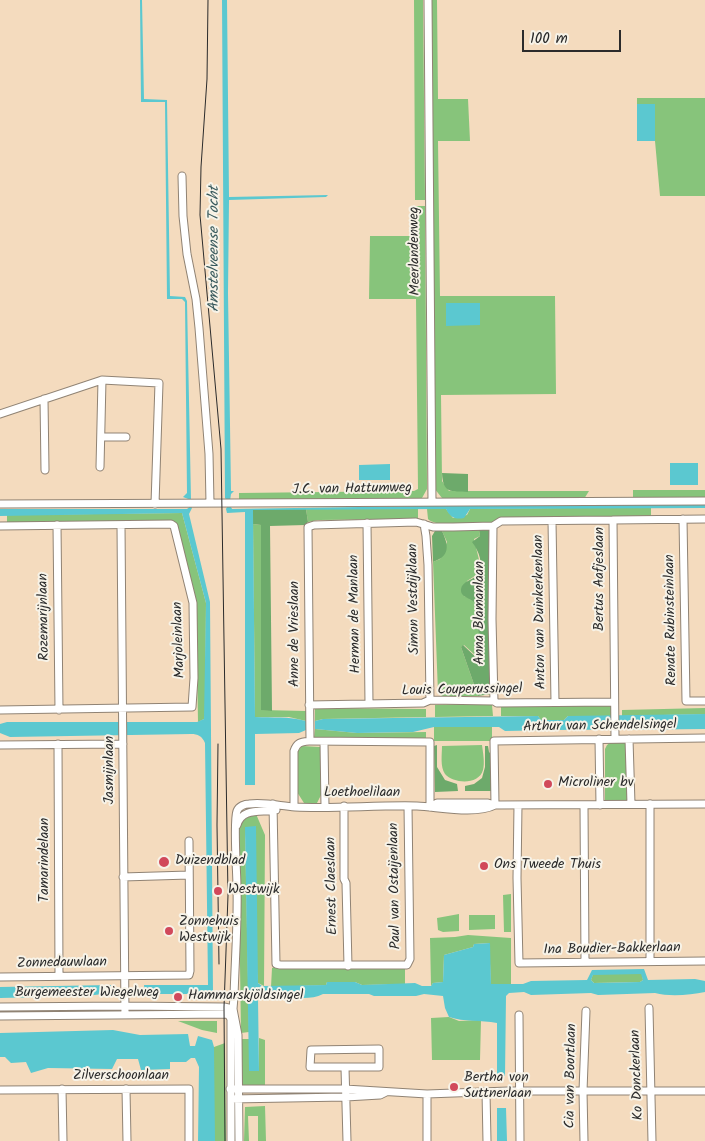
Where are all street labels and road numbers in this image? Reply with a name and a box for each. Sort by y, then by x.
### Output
street label: Meerlandenweg [407,206,425,296]
street label: J.C. van Hattumweg [292,481,412,499]
street label: Bertus Aafjeslaan [593,527,609,631]
street label: Anton van Duinkerkenlaan [531,534,551,690]
street label: Simon Vestdijklaan [406,543,424,655]
street label: Herman de Manlaan [347,554,365,674]
street label: Renate Rubinsteinlaan [662,554,682,686]
street label: Anna Blamanlaan [473,561,489,665]
street label: Rozemarijnlaan [36,573,54,661]
street label: Anne de Vrieslaan [288,581,304,687]
street label: Marjoleinlaan [170,601,190,679]
street label: Louis Couperussingel [402,682,522,700]
street label: Arthur van Schendelsingel [523,717,677,737]
street label: Jasmijnlaan [103,736,119,804]
street label: Loethoelilaan [324,786,400,802]
street label: Tamarindelaan [38,818,54,902]
street label: Paul van Ostaijenlaan [386,823,406,949]
street label: Ernest Claeslaan [324,837,342,935]
street label: Ina Boudier-Bakkerlaan [543,940,681,960]
street label: Zonnedauwlaan [17,955,107,973]
street label: Burgemeester Wiegelweg [15,986,159,1002]
street label: Cia van Boortlaan [563,1023,581,1129]
street label: Ko Donckerlaan [628,1029,648,1121]
street label: Zilverschoonlaan [73,1069,169,1085]

